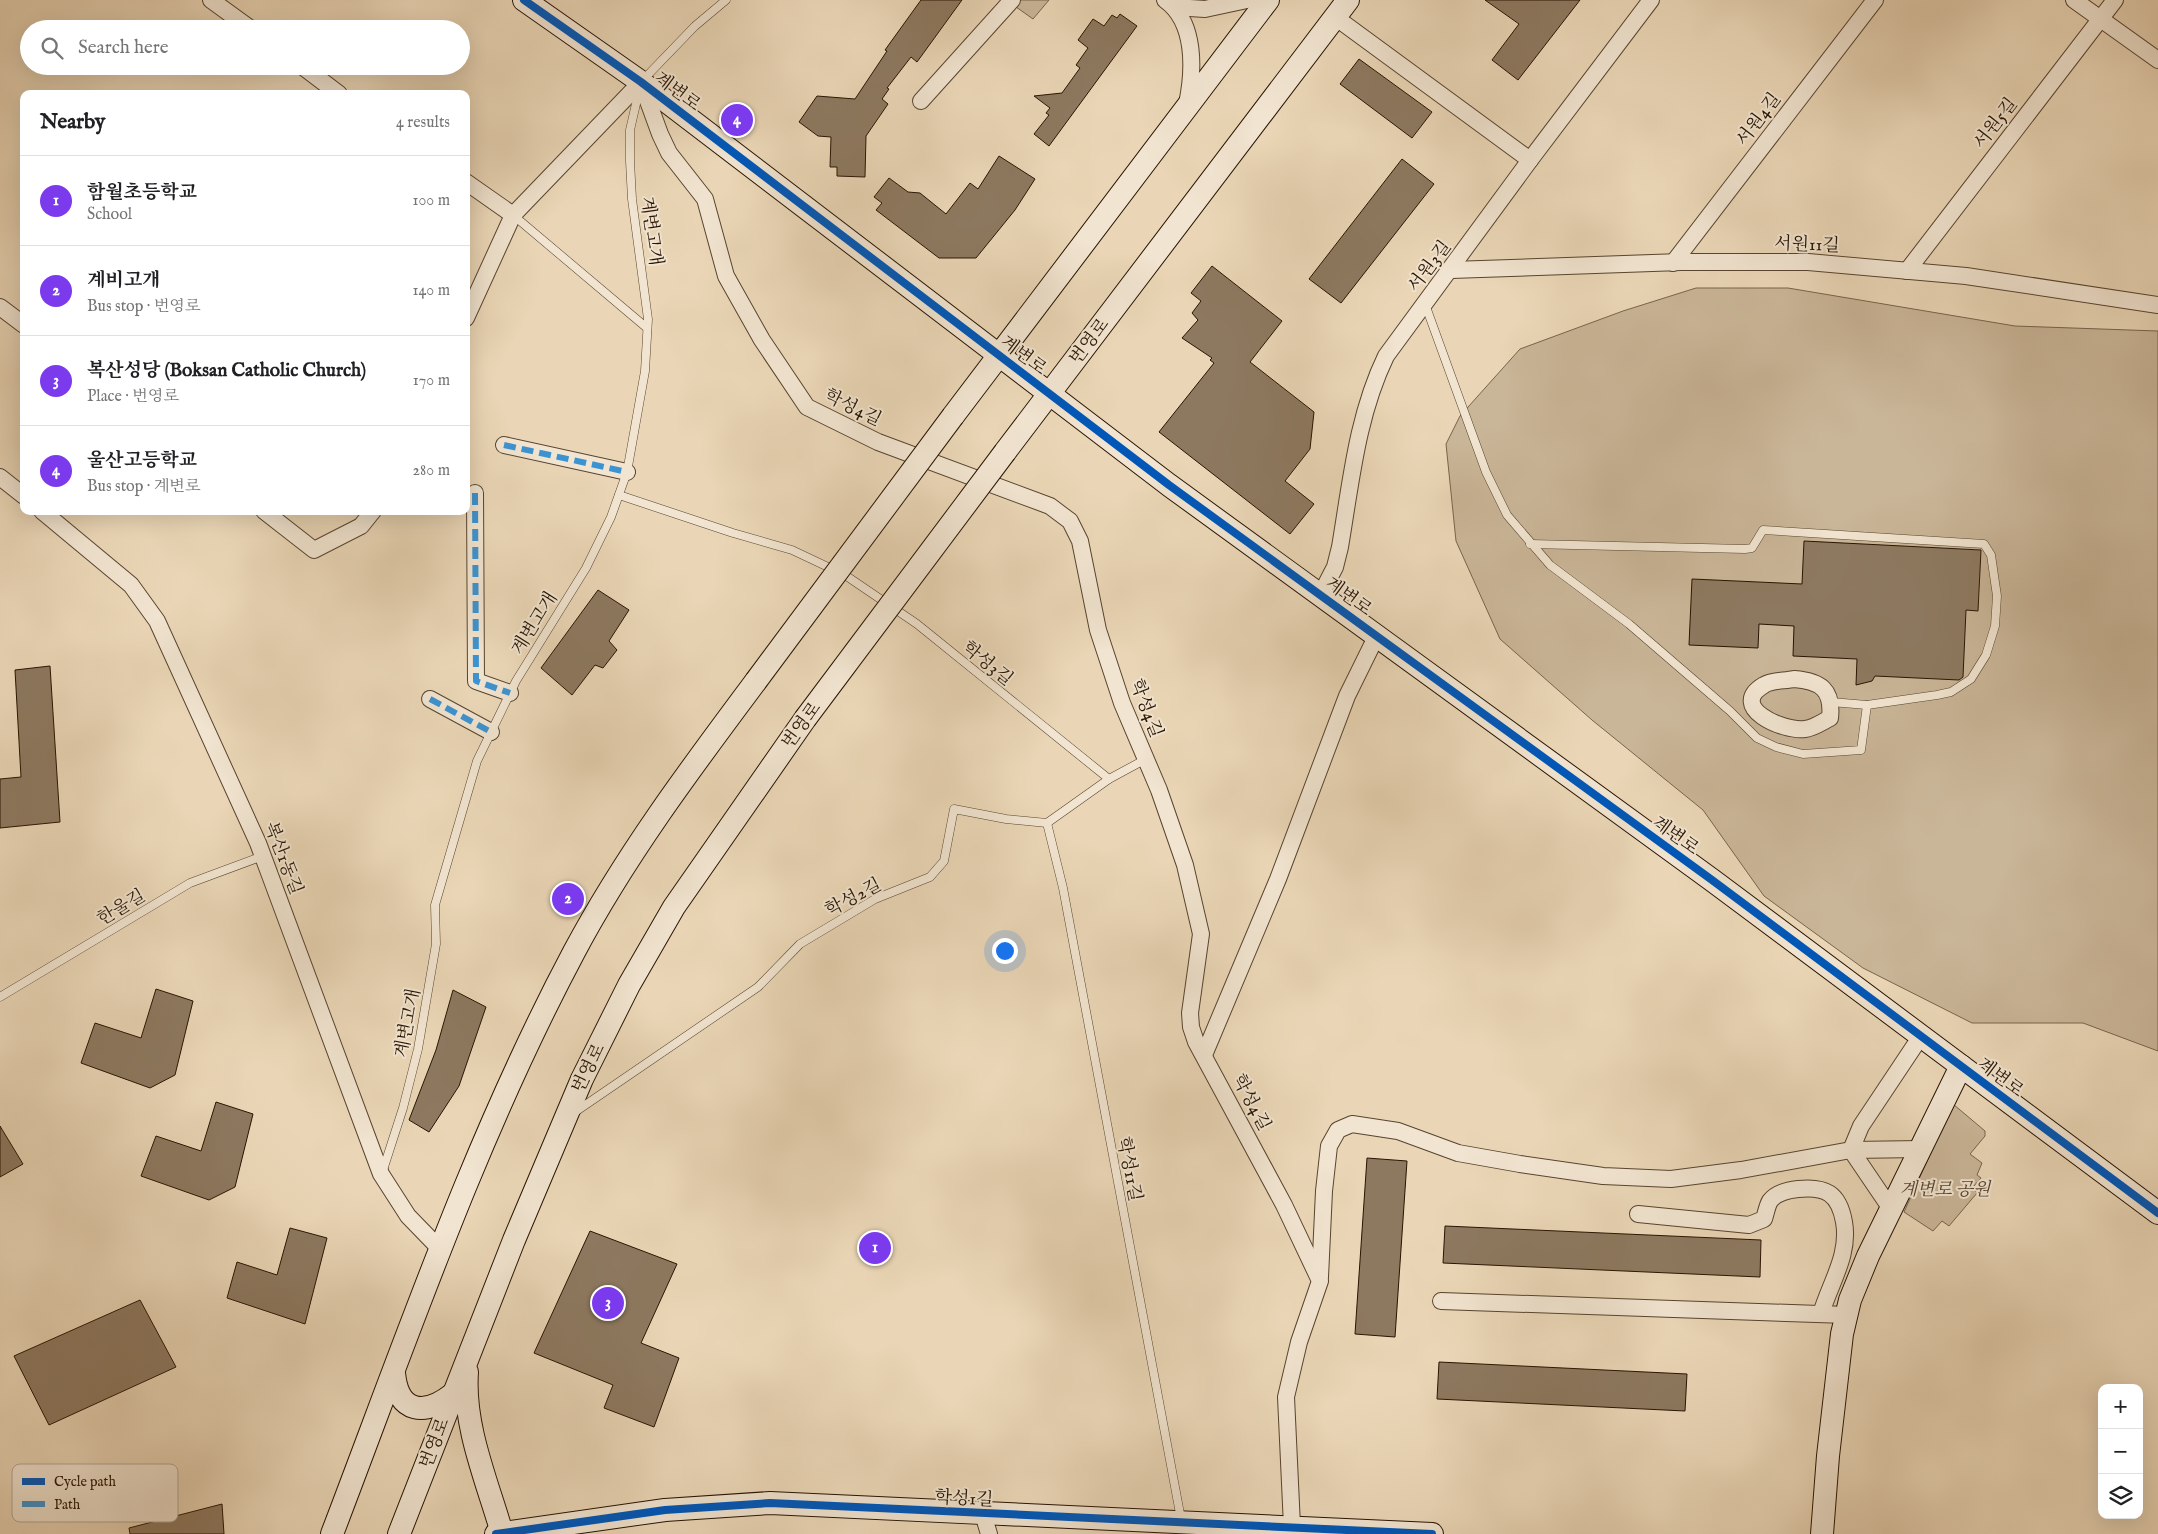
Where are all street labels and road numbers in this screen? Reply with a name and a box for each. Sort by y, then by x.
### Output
street label: 계변로 [649,67,705,117]
street label: 서원4길 [1732,89,1787,151]
street label: 서원5길 [1969,94,2023,154]
street label: 계변고개 [634,195,667,267]
street label: 서원11길 [1774,233,1840,258]
street label: 서원3길 [1403,236,1457,297]
street label: 번영로 [1065,314,1115,370]
street label: 계변로 [995,331,1051,381]
street label: 학성4길 [820,385,885,432]
street label: 계변로 [1320,573,1376,622]
street label: 계변고개 [507,588,563,659]
street label: 학성3길 [957,637,1017,692]
street label: 학성4길 [1124,676,1167,741]
street label: 번영로 [778,698,827,754]
street label: 계변로 [1647,812,1703,861]
street label: 복산1동길 [258,819,307,898]
street label: 학성2길 [822,874,886,923]
street label: 한울길 [93,885,150,932]
street label: 계변고개 [391,987,426,1060]
street label: 번영로 [568,1040,611,1097]
street label: 계변로 [1972,1053,2028,1103]
street label: 학성4길 [1226,1070,1275,1135]
street label: 학성11길 [1111,1135,1146,1204]
street label: 번영로 [415,1415,455,1472]
street label: 학성1길 [934,1486,994,1513]

